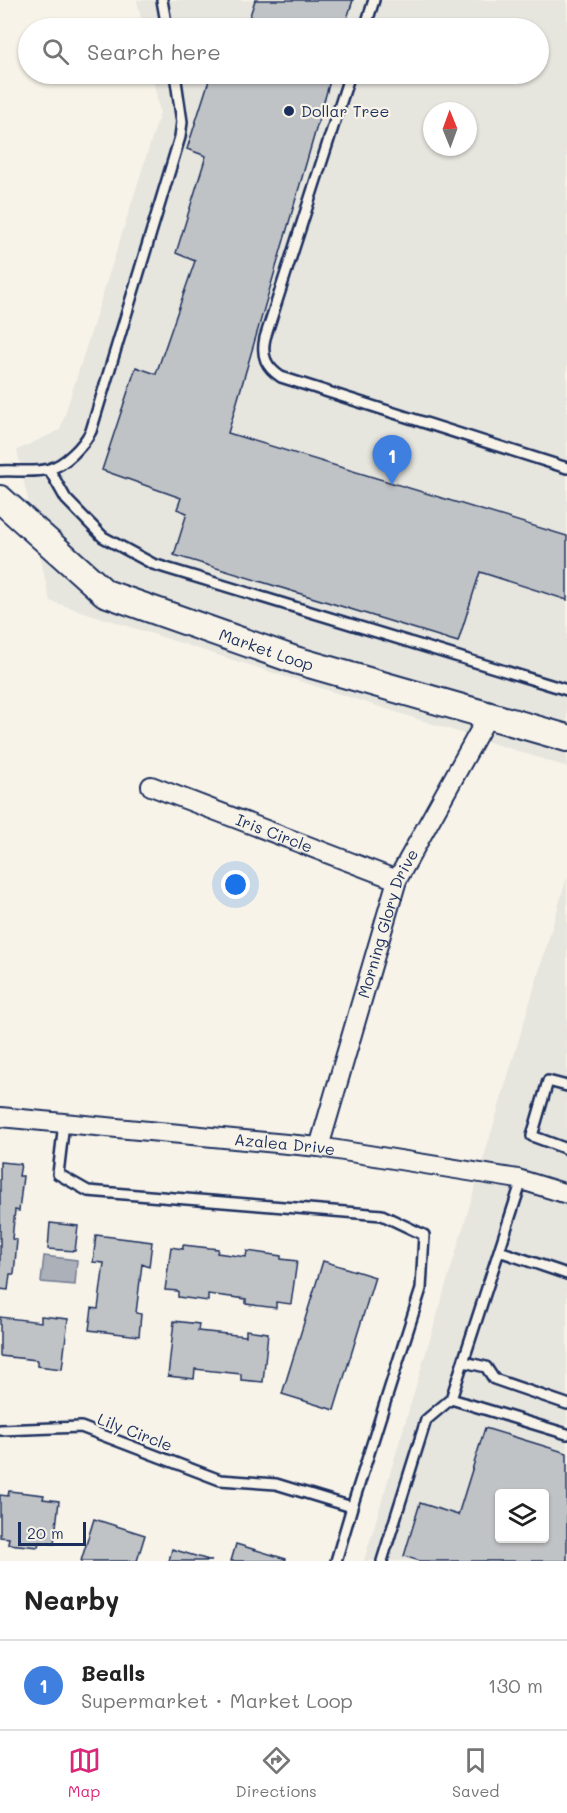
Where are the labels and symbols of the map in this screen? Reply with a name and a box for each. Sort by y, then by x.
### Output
place label: Dollar Tree [301,100,389,121]
north arrow [423,102,477,156]
marker: Dollar Tree [282,104,296,118]
pin: 1 [372,436,412,485]
street label: Market Loop [216,623,316,675]
street label: Iris Circle [233,808,316,857]
street label: Morning Glory Drive [352,845,422,1000]
your location [221,870,250,899]
street label: Azalea Drive [233,1128,337,1159]
street label: Lily Circle [95,1408,176,1455]
scale bar [18,1519,86,1546]

